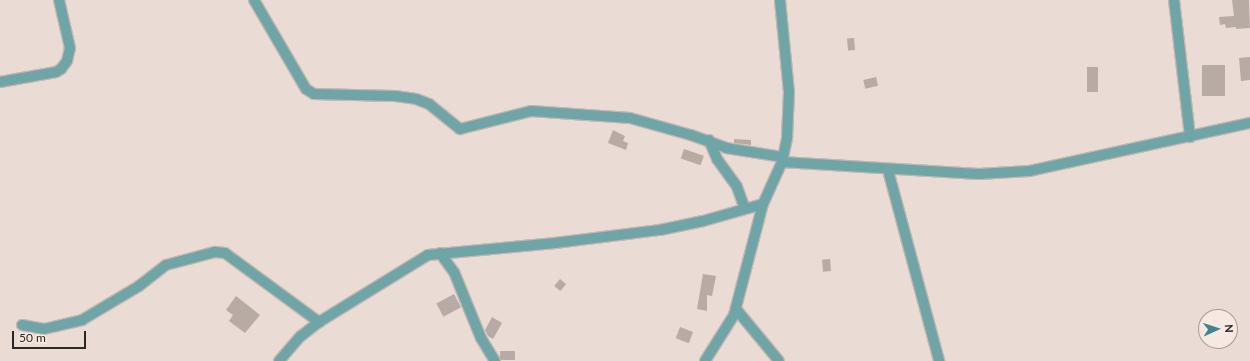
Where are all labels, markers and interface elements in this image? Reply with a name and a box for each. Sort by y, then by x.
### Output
north arrow [1198,309,1238,349]
scale bar [14,323,88,349]
text: N [1223,324,1236,333]
text: 50 m [19,330,46,345]

